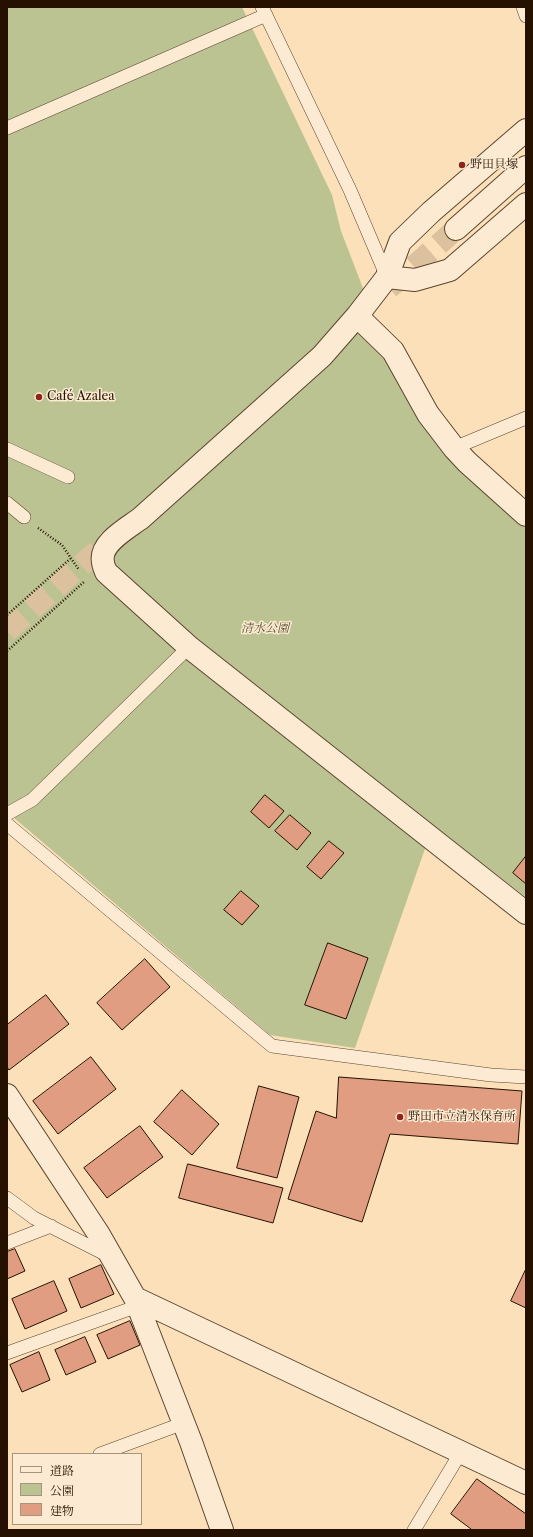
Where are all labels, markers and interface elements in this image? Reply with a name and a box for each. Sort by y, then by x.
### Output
place label: 野田貝塚 [470,158,518,172]
marker: 野田貝塚 [457,160,467,170]
place label: Café Azalea [47,390,115,404]
marker: Café Azalea [34,392,44,402]
park label: 清水公園 [241,622,289,636]
place label: 野田市立清水保育所 [408,1110,516,1124]
marker: 野田市立清水保育所 [395,1112,405,1122]
legend [12,1453,142,1525]
text: 道路 [50,1463,74,1478]
text: 公園 [50,1483,74,1498]
text: 建物 [50,1503,74,1518]

